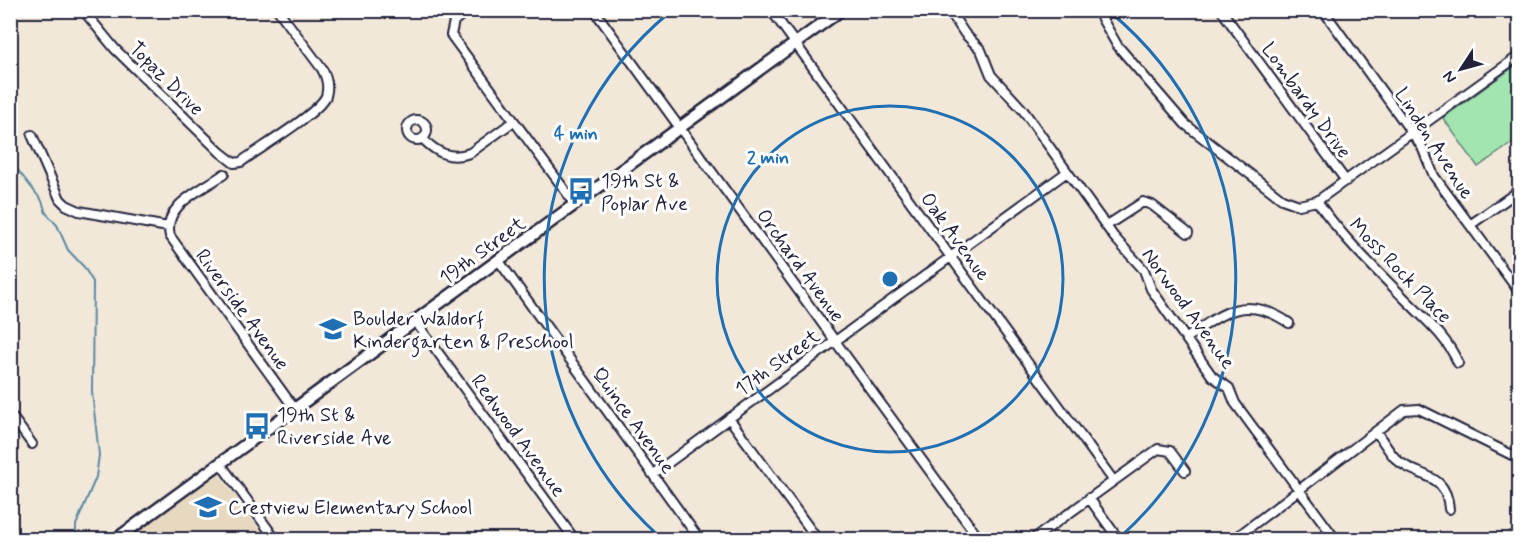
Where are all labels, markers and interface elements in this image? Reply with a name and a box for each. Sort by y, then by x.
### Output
street label: Topaz Drive [123,36,209,122]
street label: Lombardy Drive [1255,37,1357,164]
north arrow [1431,39,1491,99]
text: N [1438,66,1462,87]
street label: Linden Avenue [1388,83,1480,205]
text: 4 min [554,122,598,146]
text: 2 min [747,146,789,170]
place label: 19th St & Poplar Ave [601,168,688,218]
bus stop icon: 19th St & Poplar Ave [566,176,596,206]
street label: Oak Avenue [913,187,996,287]
street label: Orchard Avenue [749,204,850,328]
street label: 19th Street [434,211,532,292]
street label: Moss Rock Place [1343,212,1457,330]
street label: Norwood Avenue [1135,243,1241,375]
street label: Riverside Avenue [189,244,295,376]
centre of rings [880,269,900,289]
place label: Boulder Waldorf Kindergarten & Preschool [353,306,574,358]
school or university icon: Boulder Waldorf Kindergarten & Preschool [318,314,348,344]
street label: 17th Street [730,323,826,403]
street label: Quince Avenue [585,362,681,480]
street label: Redwood Avenue [464,369,572,503]
place label: 19th St & Riverside Ave [277,402,392,452]
bus stop icon: 19th St & Riverside Ave [242,411,272,441]
school or university icon: Crestview Elementary School [193,492,223,522]
place label: Crestview Elementary School [228,495,473,522]

